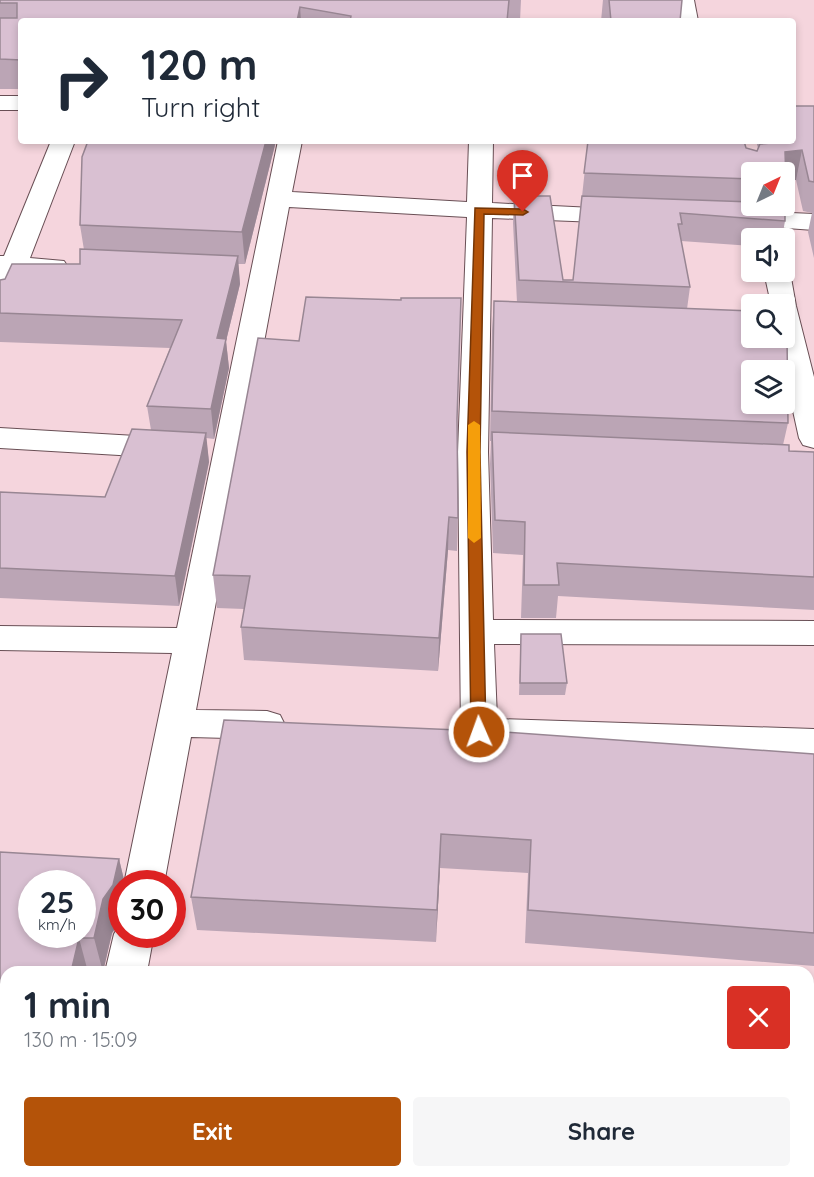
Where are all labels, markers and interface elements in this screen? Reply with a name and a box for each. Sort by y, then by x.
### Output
text: 120 m [141,38,258,91]
icon: right [42,42,120,120]
text: Turn right [141,90,260,124]
pin [497,150,548,212]
icon: arrive [506,159,539,192]
north arrow [741,162,795,216]
map controls [741,162,795,414]
button: sound [741,228,795,282]
button: search [741,294,795,348]
button: layers [741,360,795,414]
position arrow [447,700,511,764]
speed limit sign: 30 [108,870,186,948]
text: 25 [40,883,74,921]
text: km/h [38,915,76,934]
text: 1 min [24,982,111,1027]
button: close [727,986,790,1049]
text: 130 m · 15:09 [24,1027,137,1052]
button: Exit [24,1097,401,1166]
button: Share [413,1097,790,1166]

